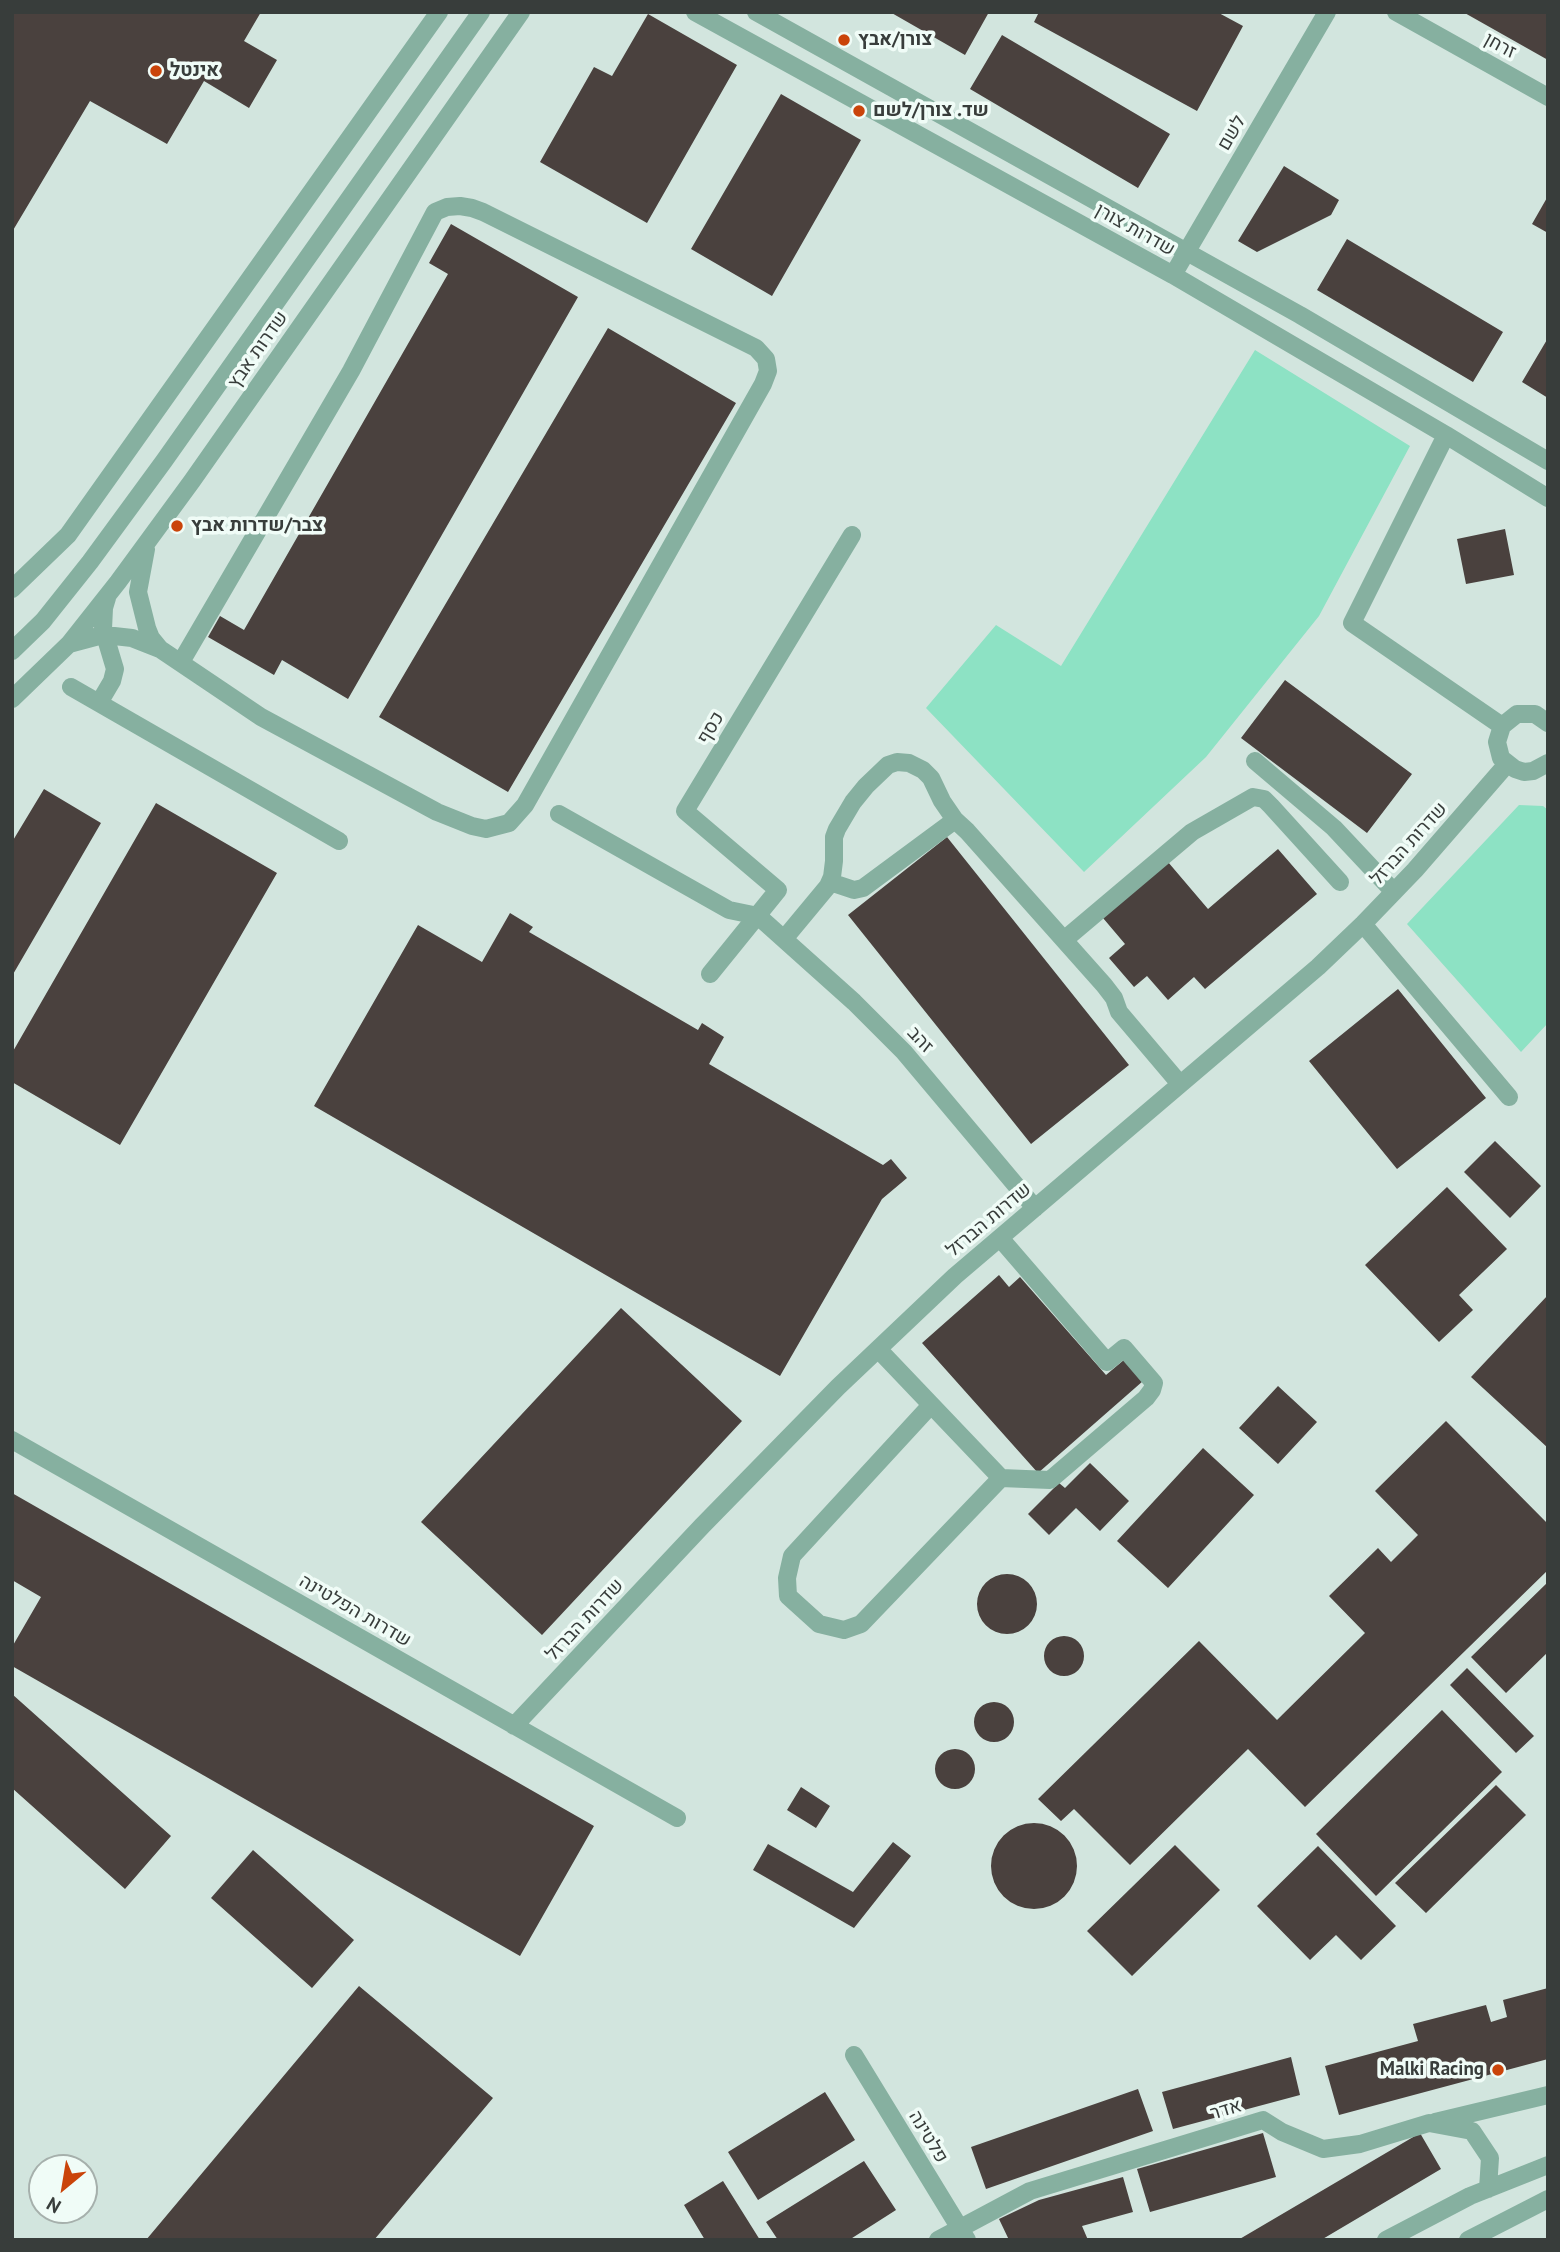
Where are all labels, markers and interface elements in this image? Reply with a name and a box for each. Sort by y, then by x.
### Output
street label: זרחן [1480,28,1520,64]
place label: צורן/אבץ [858,29,932,51]
marker: צורן/אבץ [836,32,852,48]
place label: אינטל [170,60,219,82]
marker: אינטל [148,63,164,79]
place label: שד. צורן/לשם [873,100,989,122]
marker: שד. צורן/לשם [851,103,867,119]
street label: לשם [1213,111,1251,155]
street label: שדרות צורן [1091,199,1179,261]
street label: שדרות אבץ [223,307,293,393]
place label: צבר/שדרות אבץ [191,515,323,537]
marker: צבר/שדרות אבץ [169,518,185,534]
street label: כסף [693,708,729,748]
street label: שדרות הברזל [1366,798,1452,890]
street label: זהב [902,1022,938,1058]
street label: שדרות הברזל [942,1178,1036,1262]
street label: שדרות הפלטינה [295,1570,415,1652]
street label: שדרות הברזל [541,1574,629,1666]
place label: Malki Racing [1380,2059,1484,2081]
marker: Malki Racing [1490,2062,1506,2078]
street label: אדר [1208,2095,1244,2125]
street label: פלטינה [904,2107,952,2167]
north arrow [28,2154,98,2224]
text: N [42,2192,65,2219]

